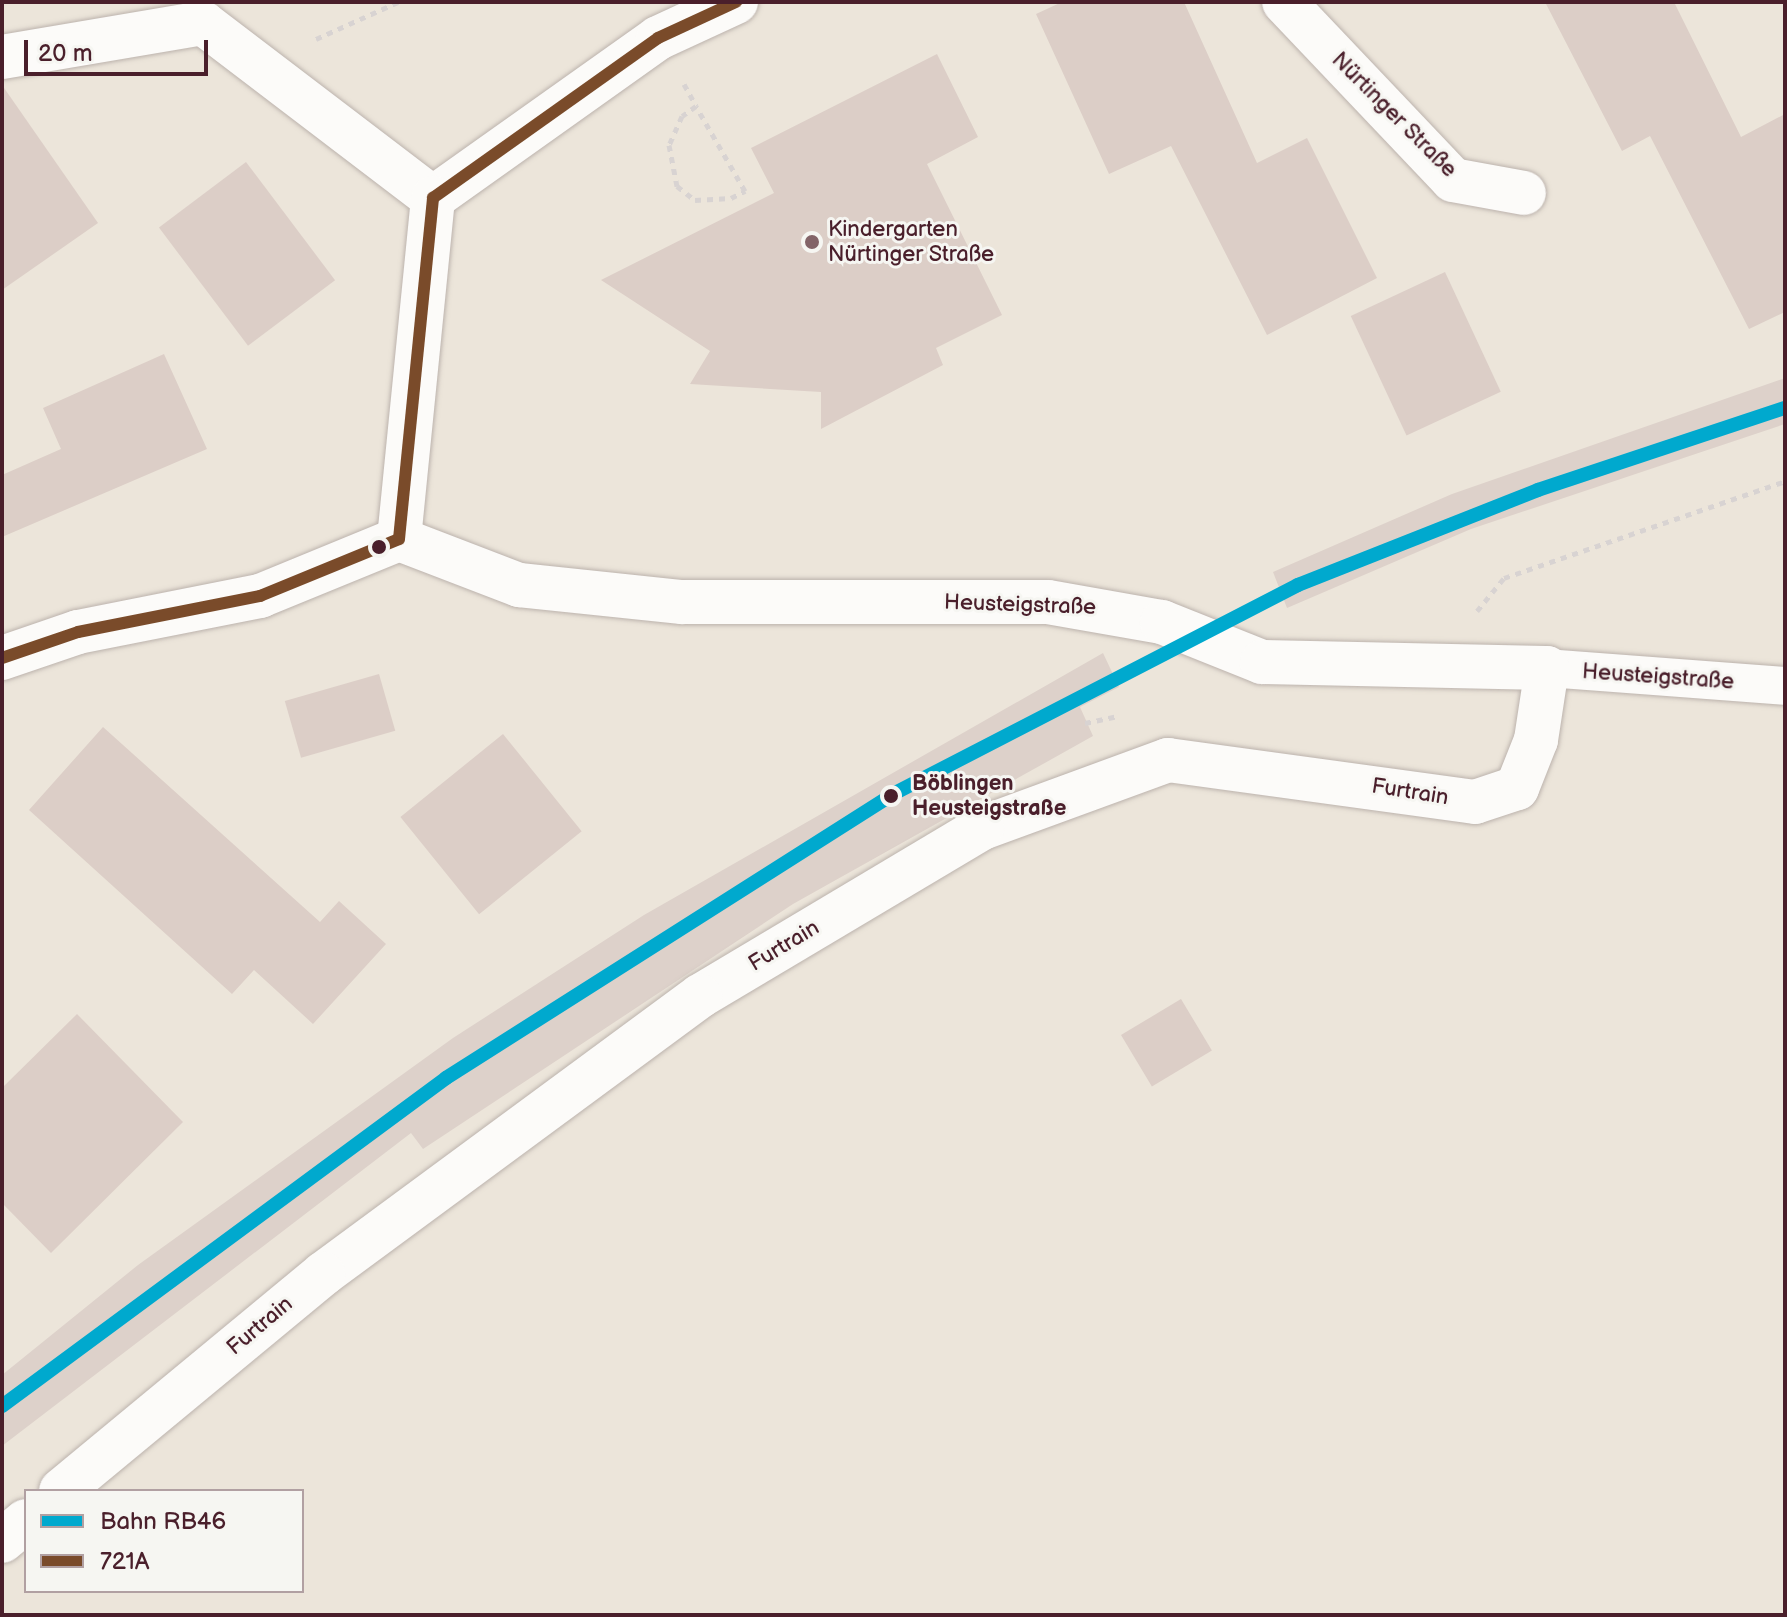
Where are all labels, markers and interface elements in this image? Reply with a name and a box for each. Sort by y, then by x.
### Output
scale bar [28,24,212,74]
text: 20 m [38,39,93,68]
street label: Nürtinger Straße [1326,47,1462,183]
place label: Kindergarten Nürtinger Straße [828,216,994,268]
marker: Kindergarten Nürtinger Straße [803,233,821,251]
unlabelled marker [371,539,387,555]
street label: Heusteigstraße [943,589,1097,621]
street label: Heusteigstraße [1581,659,1735,695]
place label: Böblingen Heusteigstraße [912,770,1066,822]
street label: Furtrain [1370,773,1450,811]
marker: Böblingen Heusteigstraße [877,782,905,810]
street label: Furtrain [744,915,824,977]
street label: Furtrain [222,1291,298,1361]
legend [24,1489,304,1593]
text: Bahn RB46 [100,1507,226,1536]
text: 721A [100,1547,150,1576]

